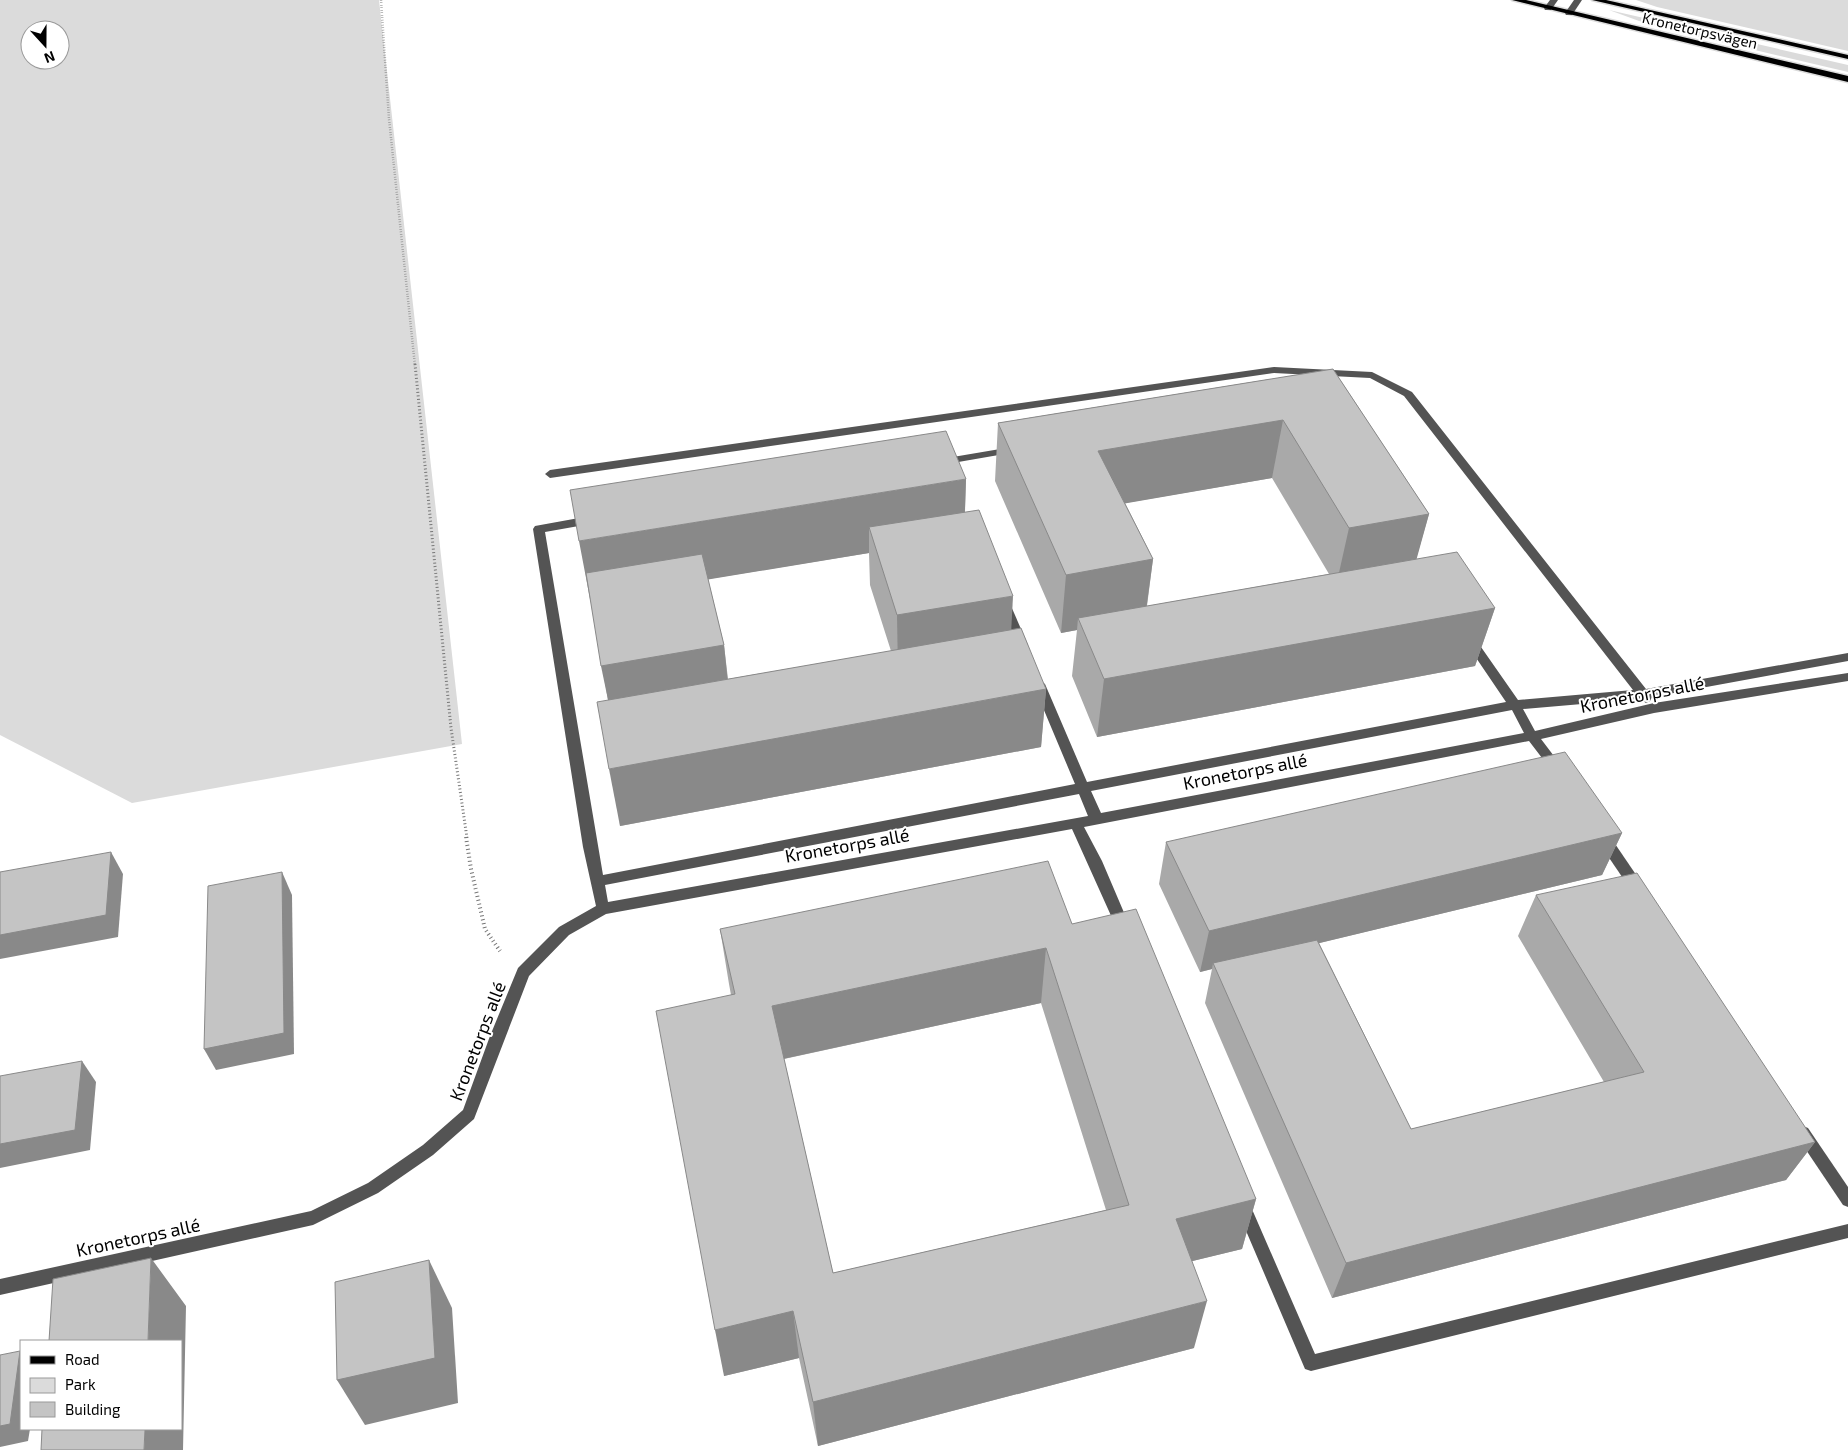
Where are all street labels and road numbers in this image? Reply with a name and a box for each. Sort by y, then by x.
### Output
street label: Kronetorpsvägen [1641,8,1759,52]
street label: Kronetorps allé [1578,671,1706,717]
street label: Kronetorps allé [1181,748,1309,794]
street label: Kronetorps allé [783,823,911,867]
street label: Kronetorps allé [444,978,510,1104]
street label: Kronetorps allé [74,1213,202,1261]

